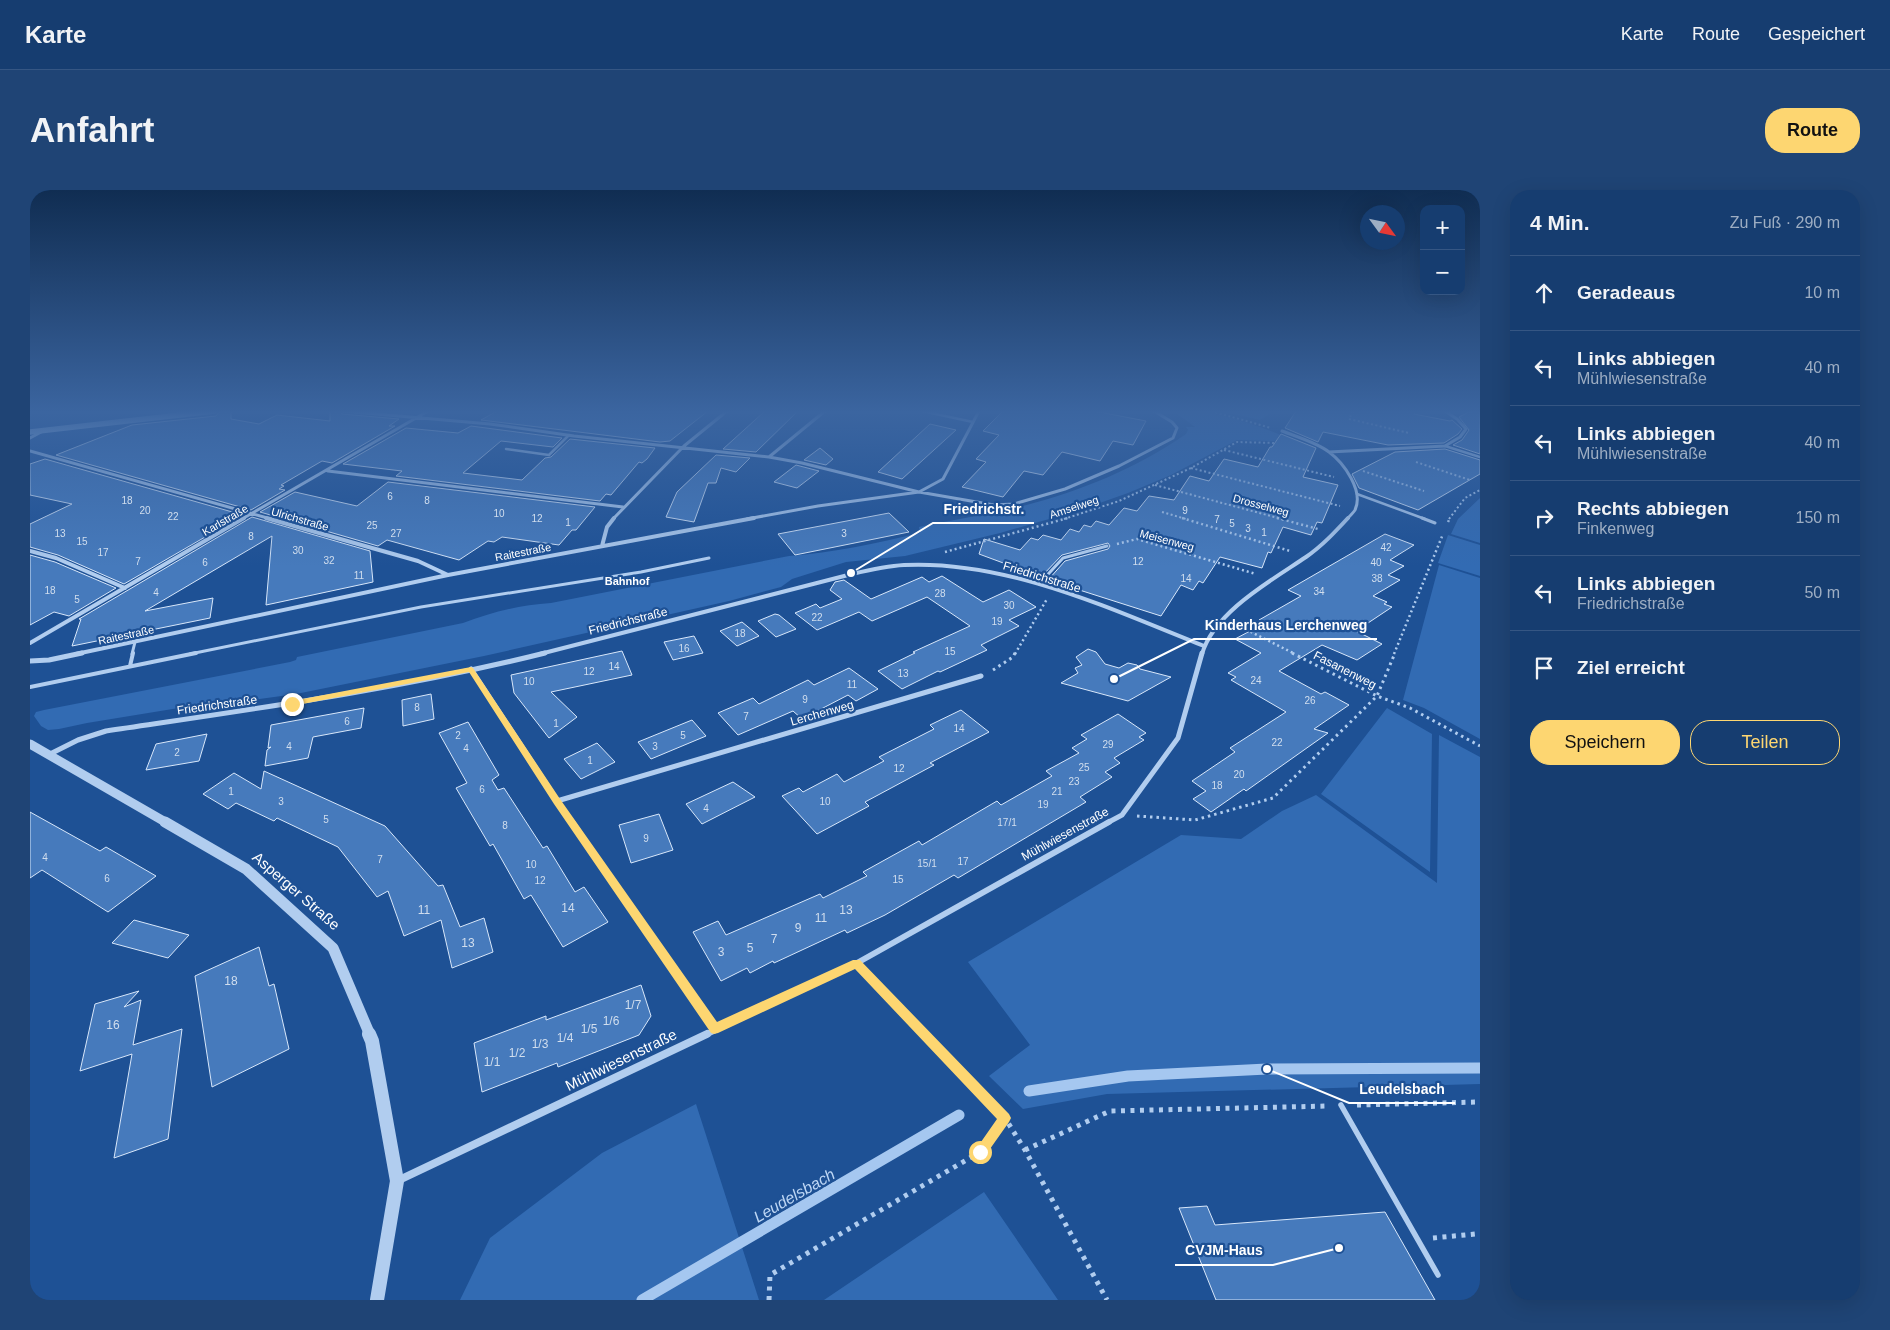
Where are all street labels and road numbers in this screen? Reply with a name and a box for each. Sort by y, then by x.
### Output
street label: Drosselweg [1232,492,1290,518]
street label: Amselweg [1048,493,1100,521]
street label: Karlstraße [200,502,250,538]
street label: Ulrichstraße [270,505,330,533]
street label: Meisenweg [1139,527,1195,553]
street label: Raitestraße [494,541,552,563]
street label: Friedrichstraße [1001,559,1083,596]
street label: Friedrichstraße [587,604,669,638]
street label: Raitestraße [97,623,155,647]
street label: Fasanenweg [1311,648,1379,692]
street label: Friedrichstraße [176,692,258,718]
street label: Lerchenweg [789,697,855,729]
street label: Mühlwiesenstraße [1019,804,1111,864]
street label: Asperger Straße [249,848,343,933]
street label: Mühlwiesenstraße [562,1025,679,1094]

